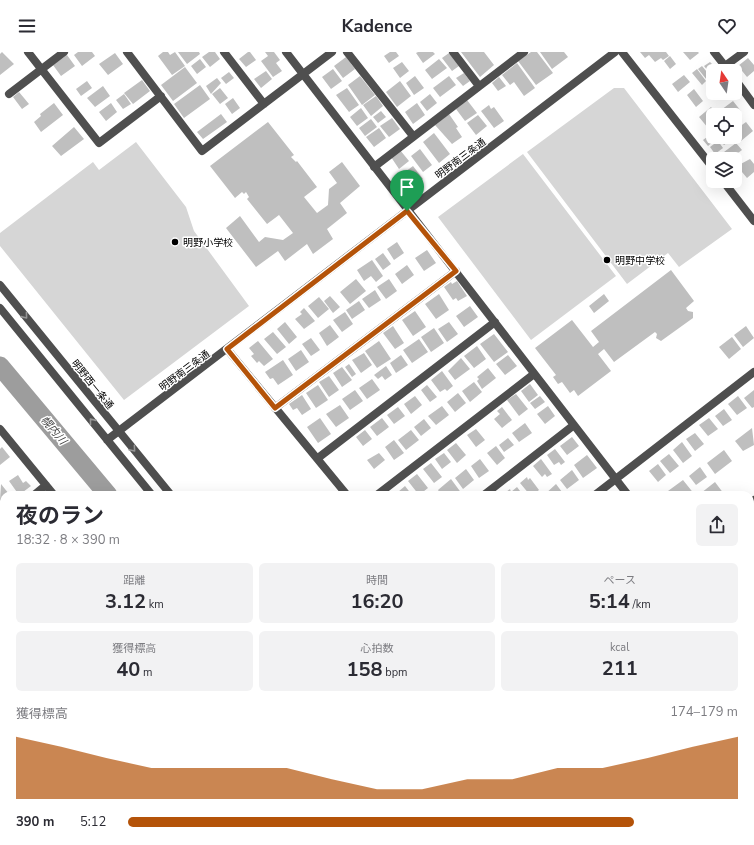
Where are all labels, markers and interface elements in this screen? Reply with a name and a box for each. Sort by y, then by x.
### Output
text: Kadence [342,14,412,38]
icon: menu [16,15,38,37]
icon: heart [716,15,738,37]
north arrow [706,64,742,100]
map controls [706,64,742,188]
button: locate [706,108,742,144]
street label: 明野南三条通 [432,135,489,182]
button: layers [706,152,742,188]
pin [390,170,424,211]
icon: arrive [396,176,418,198]
place label: 明野小学校 [183,236,233,250]
marker: 明野小学校 [170,237,180,247]
place label: 明野中学校 [615,254,665,268]
marker: 明野中学校 [602,255,612,265]
one-way arrow [20,311,27,318]
street label: 明野南三条通 [156,347,213,394]
street label: 明野西一条通 [68,357,117,412]
water label: 幌内川 [37,413,71,449]
one-way arrow [90,419,97,426]
one-way arrow [129,444,136,452]
text: 夜のラン [16,501,104,531]
button: share [696,504,738,546]
text: 18:32 · 8 × 390 m [16,531,120,549]
text: 距離 [123,573,145,588]
text: 時間 [366,573,388,588]
text: ペース [603,573,636,588]
text: 3.12 [105,588,146,615]
text: 16:20 [351,588,403,615]
text: 5:14 [589,588,630,615]
text: km [146,597,164,612]
text: /km [630,597,651,612]
text: kcal [610,640,629,655]
text: 獲得標高 [112,641,156,656]
text: 心拍数 [360,641,393,656]
text: 211 [602,655,638,682]
text: 40 [116,656,140,683]
text: 158 [346,656,382,683]
text: m [140,665,152,680]
text: bpm [382,665,408,680]
text: 174–179 m [670,703,738,721]
text: 獲得標高 [16,705,68,723]
text: 390 m [16,813,54,831]
text: 5:12 [80,813,106,831]

